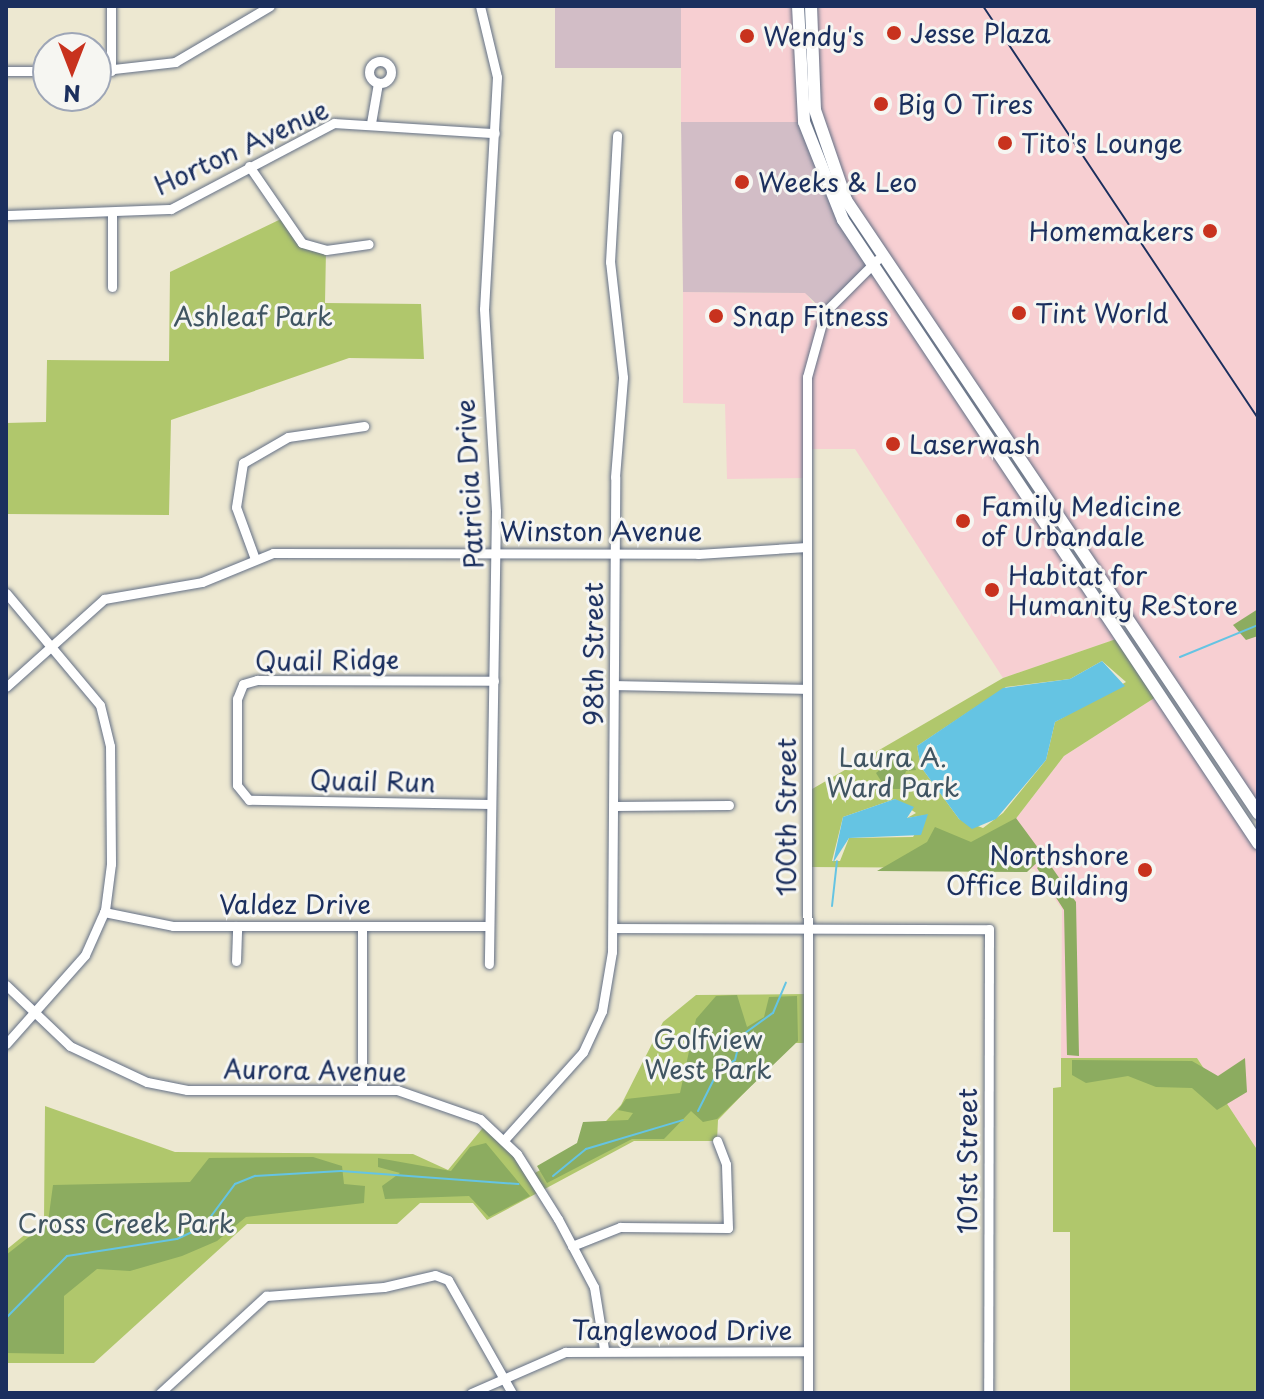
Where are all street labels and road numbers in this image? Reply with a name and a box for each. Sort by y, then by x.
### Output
street label: Horton Avenue [150,94,332,200]
street label: Patricia Drive [449,398,489,570]
street label: Winston Avenue [501,515,701,547]
street label: 98th Street [577,582,609,726]
street label: Quail Ridge [254,643,400,677]
street label: 100th Street [770,737,802,897]
street label: Quail Run [310,764,436,798]
street label: Valdez Drive [218,888,372,920]
street label: Aurora Avenue [223,1053,407,1087]
street label: 101st Street [951,1086,983,1236]
street label: Tanglewood Drive [571,1314,793,1346]

